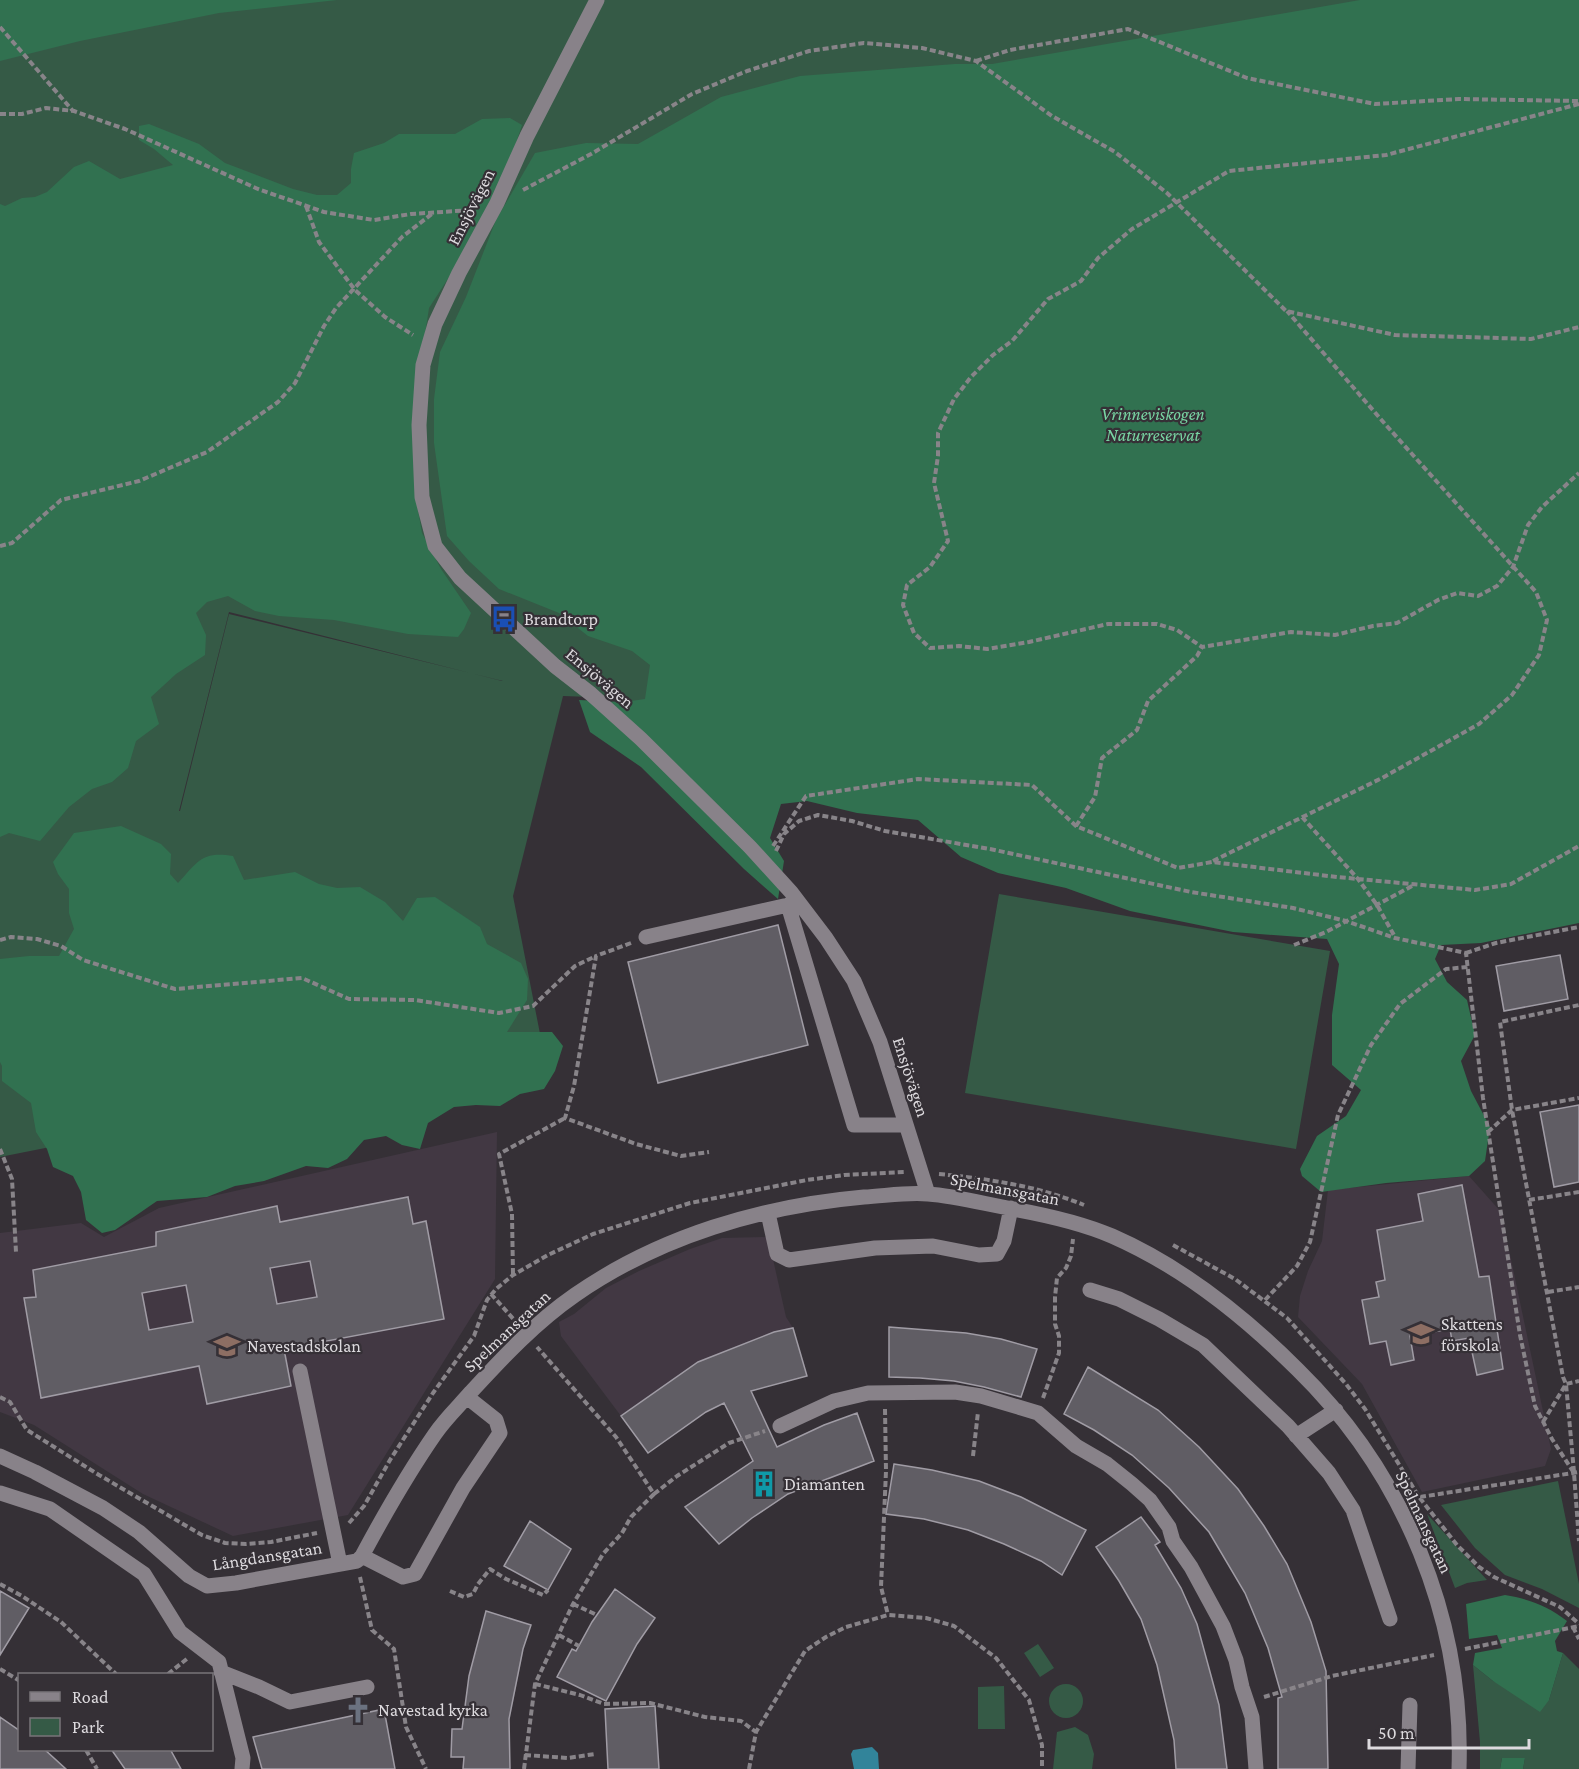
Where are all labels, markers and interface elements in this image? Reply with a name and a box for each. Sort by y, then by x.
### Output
street label: Ensjövägen [443,165,500,249]
park label: Vrinneviskogen Naturreservat [1101,404,1205,445]
bus stop icon: Brandtorp [489,604,519,634]
place label: Brandtorp [524,609,598,629]
street label: Ensjövägen [561,644,638,713]
street label: Ensjövägen [888,1035,933,1120]
street label: Spelmansgatan [949,1169,1062,1209]
street label: Spelmansgatan [460,1286,555,1376]
place label: Skattens förskola [1441,1314,1503,1355]
school or university icon: Skattens förskola [1406,1319,1436,1349]
school or university icon: Navestadskolan [212,1331,242,1361]
place label: Navestadskolan [247,1336,361,1356]
street label: Spelmansgatan [1392,1468,1457,1577]
building icon: Diamanten [749,1469,779,1499]
place label: Diamanten [784,1474,865,1494]
street label: Långdansgatan [211,1537,324,1575]
legend [18,1673,213,1751]
text: Road [72,1687,109,1707]
church icon: Navestad kyrka [343,1695,373,1725]
place label: Navestad kyrka [378,1700,488,1720]
scale bar [1369,1712,1530,1750]
text: Park [72,1717,104,1737]
text: 50 m [1378,1723,1415,1743]

